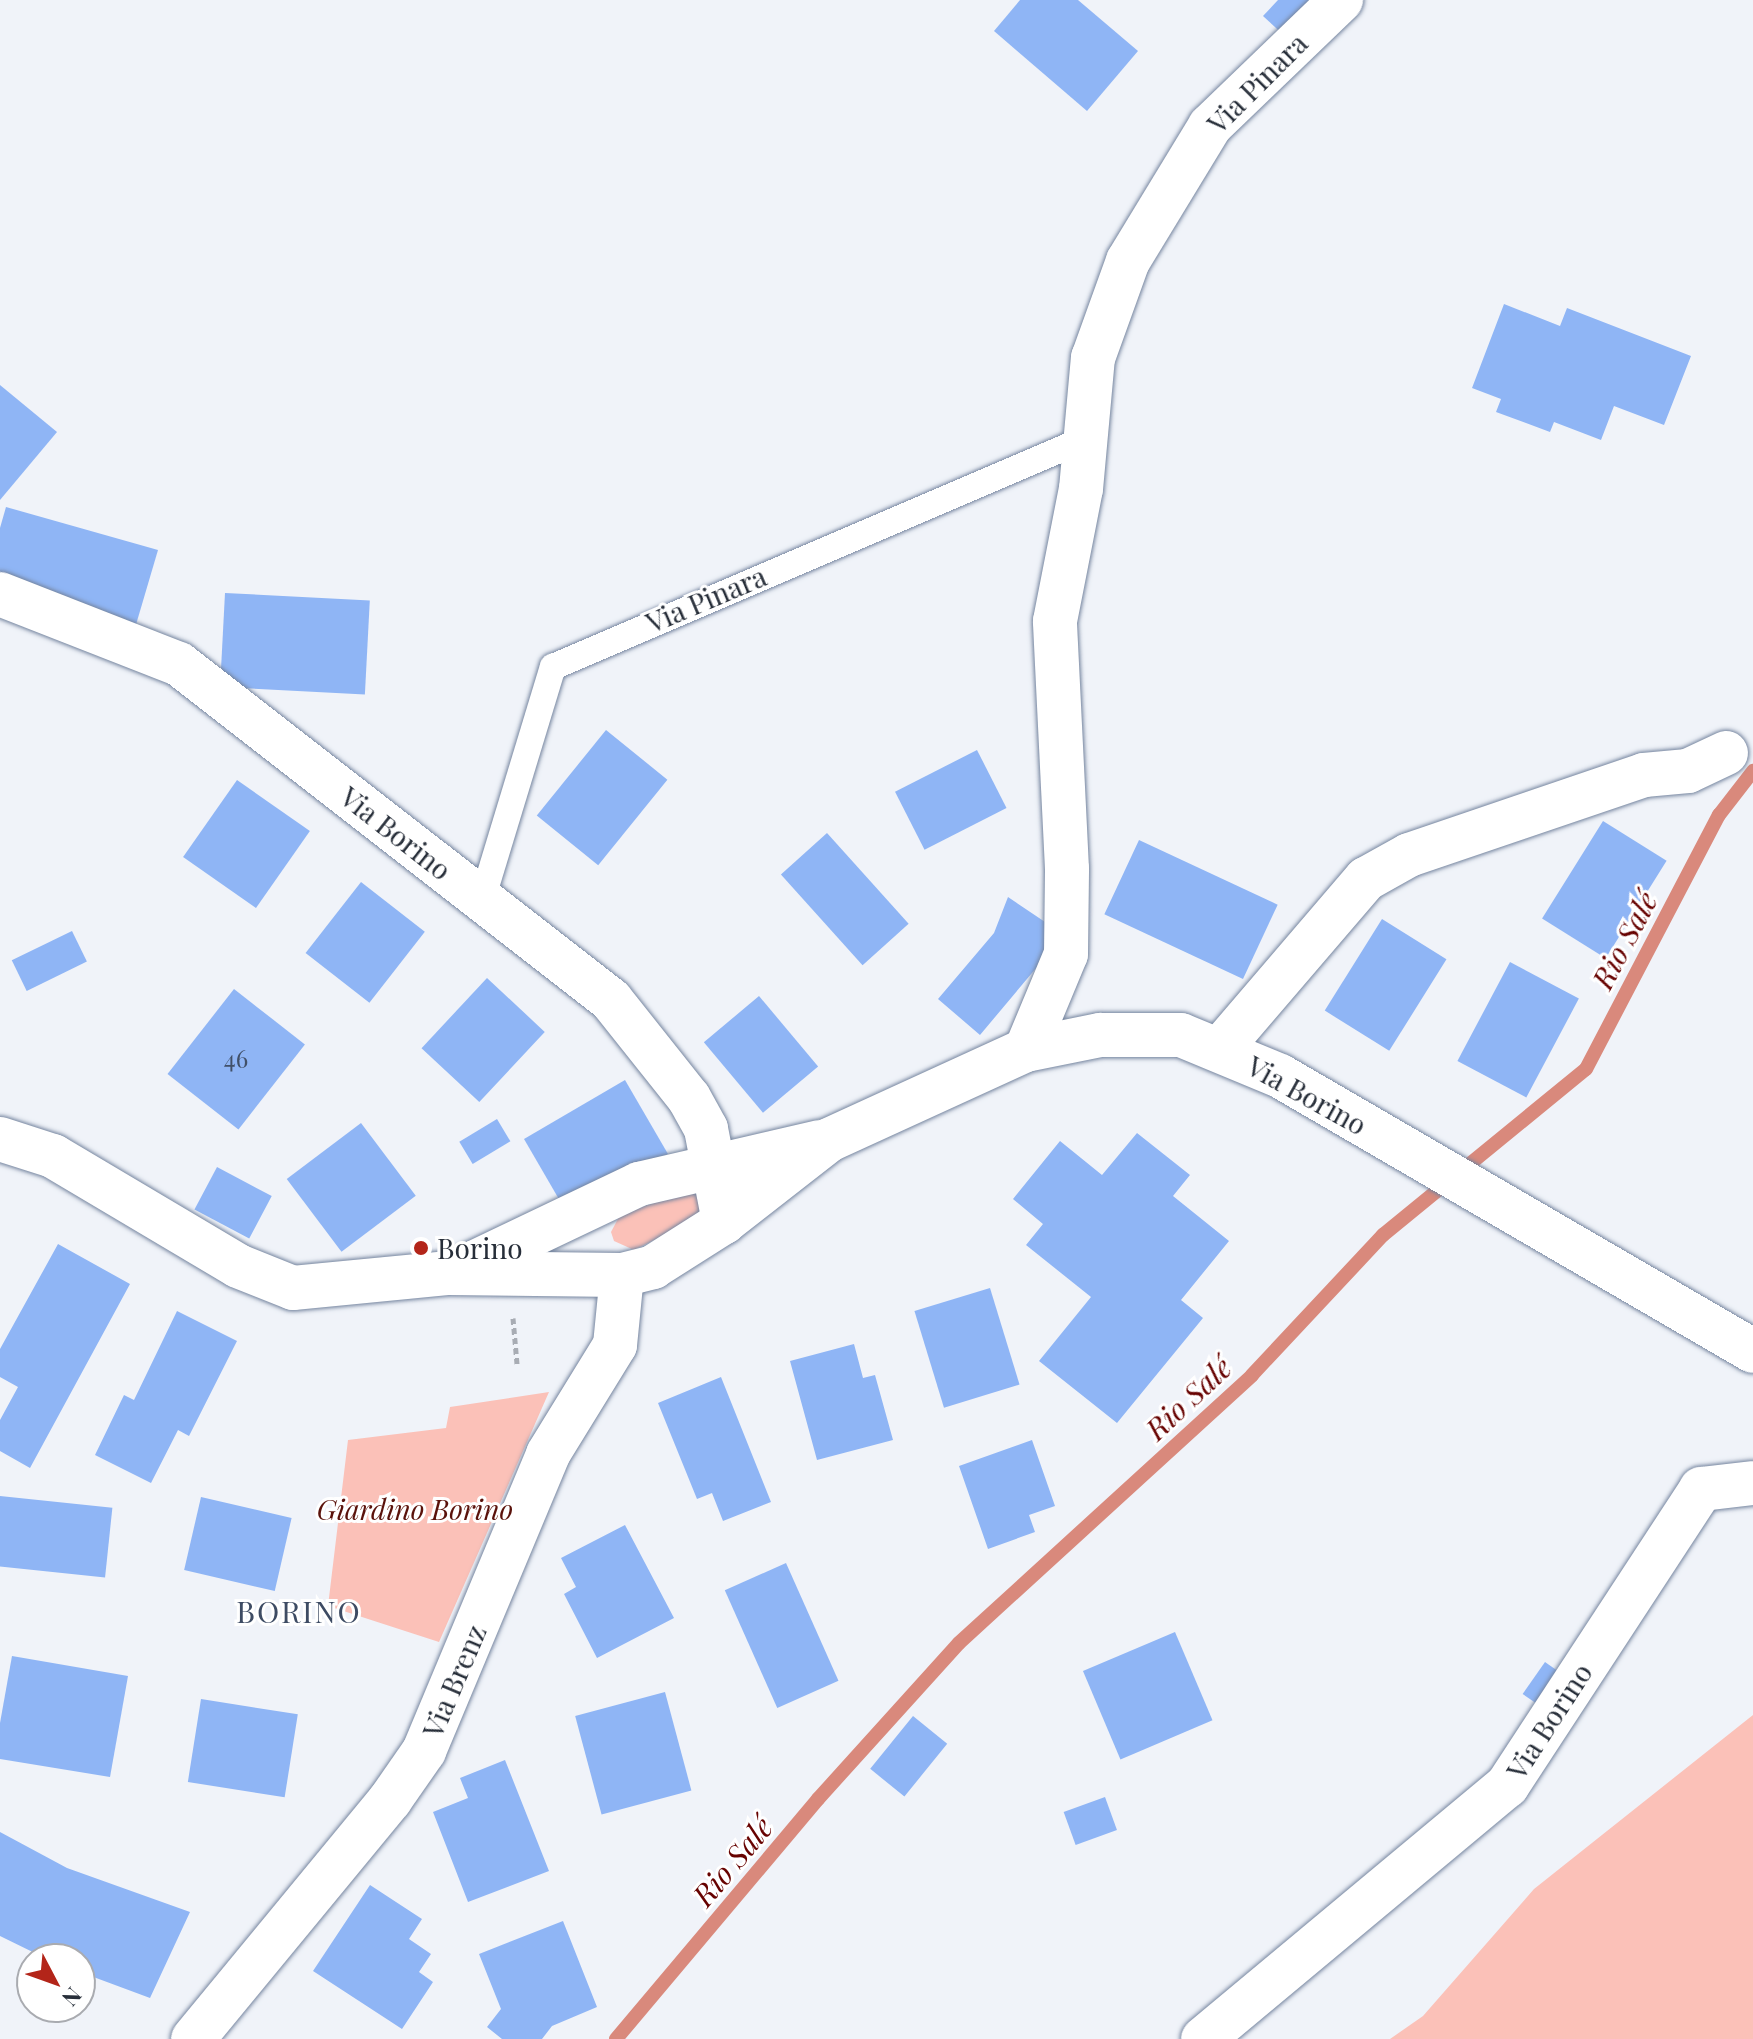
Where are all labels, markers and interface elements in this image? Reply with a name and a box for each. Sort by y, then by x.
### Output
street label: Via Pinara [1200,26,1314,140]
street label: Via Pinara [641,559,771,639]
street label: Via Borino [334,779,458,887]
water label: Rio Salé [1584,885,1664,995]
house number: 46 [224,1045,248,1073]
street label: Via Borino [1241,1048,1373,1142]
place label: Borino [437,1231,523,1265]
marker: Borino [412,1239,430,1257]
water label: Rio Salé [1137,1349,1239,1447]
park label: Giardino Borino [317,1492,513,1526]
district label: BORINO [236,1593,362,1629]
street label: Via Brenz [415,1619,493,1743]
street label: Via Borino [1499,1657,1599,1785]
water label: Rio Salé [685,1809,779,1913]
north arrow [16,1943,96,2023]
text: N [56,1982,89,2013]

